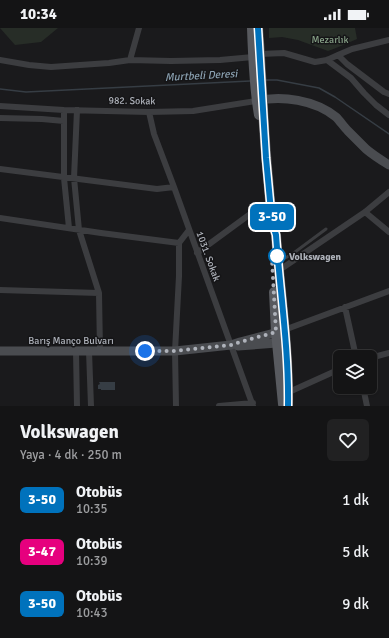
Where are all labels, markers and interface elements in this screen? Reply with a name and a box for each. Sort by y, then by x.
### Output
text: 10:34 [20,5,57,23]
park label: Mezarlık [312,34,348,46]
water label: Murtbeli Deresi [164,67,239,84]
street label: 982. Sokak [108,95,156,107]
line badge: 3-50 [244,204,300,230]
text: 3-50 [258,208,286,225]
street label: 1031. Sokak [193,230,223,283]
marker: Volkswagen [268,247,286,265]
place label: Volkswagen [289,251,342,263]
street label: Barış Manço Bulvarı [28,335,114,347]
your location [135,341,155,361]
map controls [333,350,377,394]
button: layers [333,350,377,394]
button: heart [327,419,369,461]
text: Volkswagen [20,420,119,444]
text: Yaya · 4 dk · 250 m [20,447,122,463]
text: Otobüs [76,483,122,501]
text: 3-50 [28,491,56,508]
text: 1 dk [342,491,369,509]
text: 10:35 [76,501,108,517]
text: Otobüs [76,535,122,553]
text: 3-47 [28,543,56,560]
text: 5 dk [342,543,369,561]
text: 10:39 [76,553,108,569]
text: Otobüs [76,587,122,605]
text: 3-50 [28,595,56,612]
text: 9 dk [342,595,369,613]
text: 10:43 [76,605,108,621]

